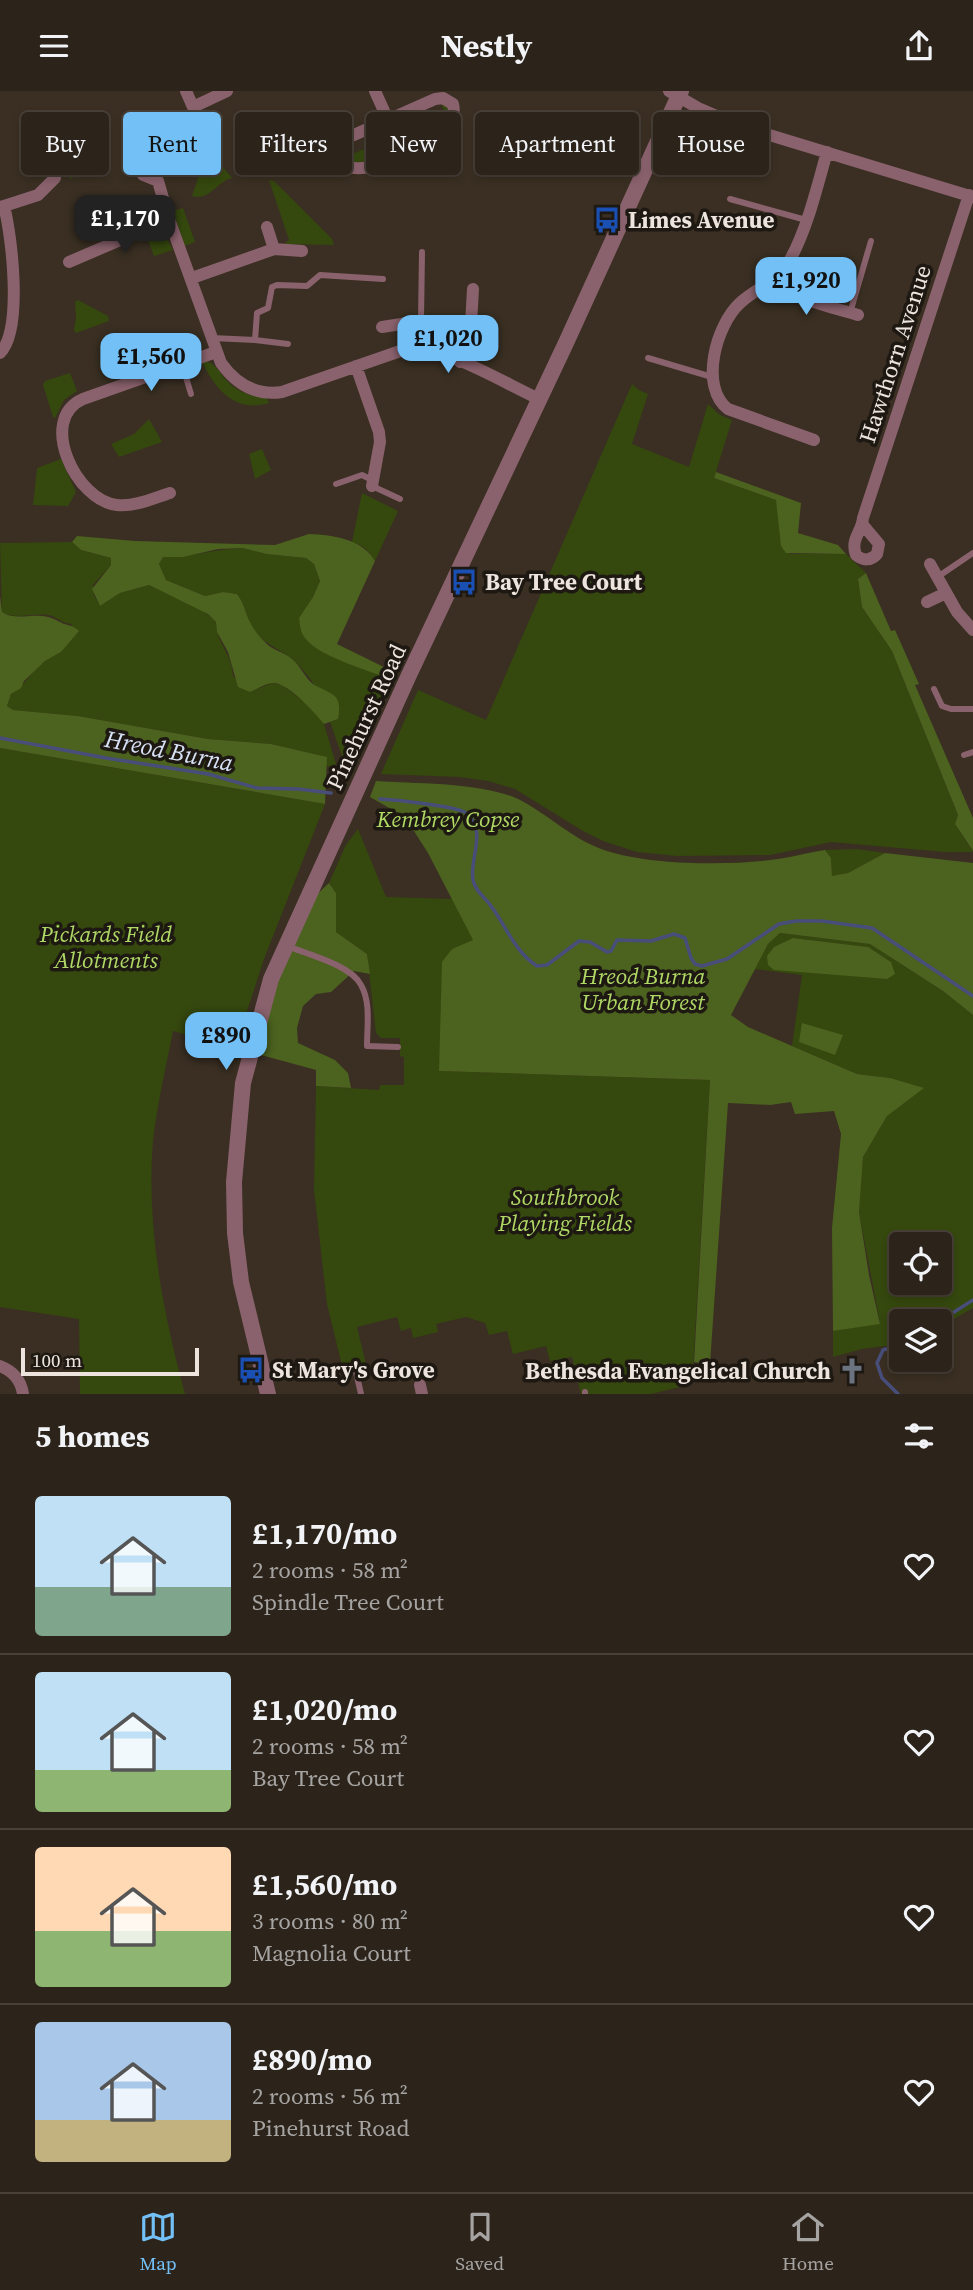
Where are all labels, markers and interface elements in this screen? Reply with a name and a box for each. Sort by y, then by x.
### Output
text: Nestly [441,24,532,68]
icon: menu [35,27,73,65]
icon: share [900,27,938,65]
chip: Buy [21,112,109,175]
chip: Rent [123,112,221,175]
chip: Filters [235,112,352,175]
chip: New [366,112,461,175]
chip: Apartment [475,112,639,175]
chip: House [653,112,769,175]
pin: £1,170 [68,195,182,255]
text: £1,170 [90,202,160,234]
place label: Limes Avenue [628,204,774,236]
bus stop icon: Limes Avenue [592,205,622,235]
pin: £1,920 [749,257,863,317]
street label: Hawthorn Avenue [851,261,939,447]
text: £1,920 [771,264,841,296]
pin: £1,020 [391,315,505,375]
text: £1,020 [413,322,483,354]
pin: £1,560 [94,334,208,393]
text: £1,560 [116,340,186,372]
place label: Bay Tree Court [485,566,643,598]
bus stop icon: Bay Tree Court [449,567,479,597]
street label: Pinehurst Road [318,639,414,795]
water label: Hreod Burna [101,722,237,779]
park label: Kembrey Copse [376,803,520,835]
park label: Pickards Field Allotments [39,918,172,976]
park label: Hreod Burna Urban Forest [580,960,706,1018]
pin: £890 [185,1013,267,1072]
text: £890 [201,1019,251,1051]
park label: Southbrook Playing Fields [497,1181,633,1239]
map controls [889,1232,952,1372]
button: locate [889,1232,952,1295]
button: layers [889,1309,952,1372]
scale bar [21,1345,200,1377]
text: 100 m [32,1347,82,1373]
place label: St Mary's Grove [272,1354,435,1386]
bus stop icon: St Mary's Grove [236,1355,266,1385]
place label: Bethesda Evangelical Church [525,1355,831,1387]
church icon: Bethesda Evangelical Church [837,1356,867,1386]
text: 5 homes [35,1416,150,1457]
icon: filters [900,1417,938,1455]
text: £1,170/mo [252,1513,397,1554]
icon: home [91,1524,175,1608]
icon: heart [900,1547,938,1585]
text: 2 rooms · 58 m² [252,1554,408,1586]
text: Spindle Tree Court [252,1586,444,1618]
text: £1,020/mo [252,1689,397,1730]
icon: home [91,1700,175,1784]
icon: heart [900,1723,938,1761]
text: 2 rooms · 58 m² [252,1730,408,1762]
text: Bay Tree Court [252,1762,404,1794]
text: £1,560/mo [252,1864,397,1905]
icon: home [91,1875,175,1959]
icon: heart [900,1898,938,1936]
text: 3 rooms · 80 m² [252,1905,408,1937]
text: Magnolia Court [252,1937,411,1969]
text: £890/mo [252,2039,372,2080]
icon: home [91,2050,175,2134]
icon: heart [900,2073,938,2111]
text: 2 rooms · 56 m² [252,2080,408,2112]
text: Pinehurst Road [252,2112,410,2144]
tab: Map [139,2208,177,2276]
tab: Saved [455,2208,504,2276]
tab: Home [782,2208,834,2276]

